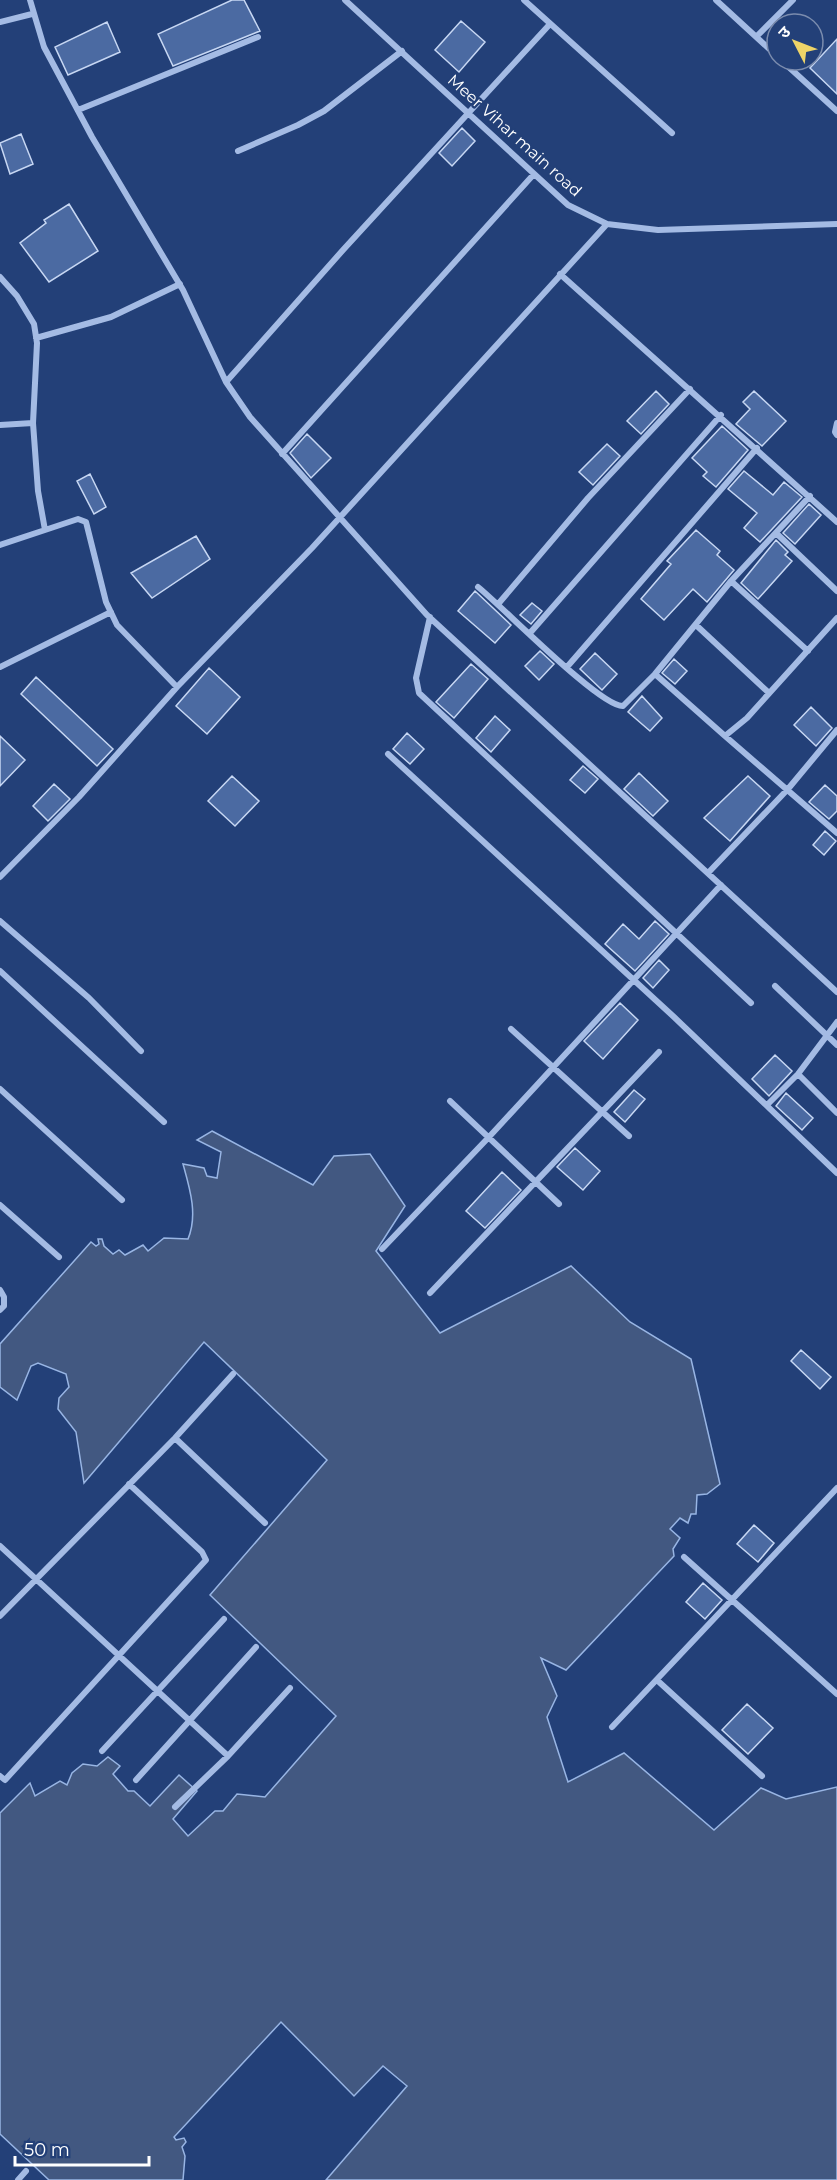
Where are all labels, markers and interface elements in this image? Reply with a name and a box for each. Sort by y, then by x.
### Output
north arrow [765,12,825,72]
text: उ [774,22,795,42]
street label: Meer Vihar main road [444,70,585,200]
scale bar [15,2129,148,2167]
text: 50 m [24,2139,70,2161]

